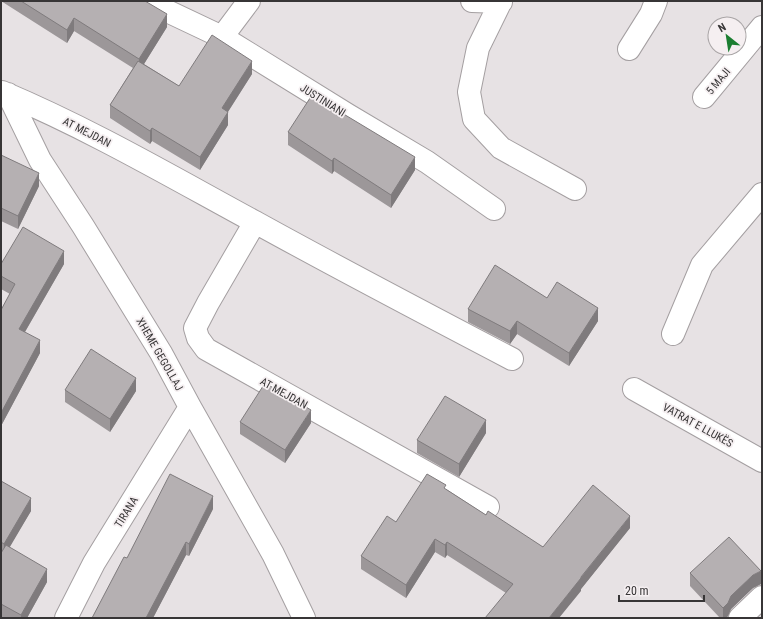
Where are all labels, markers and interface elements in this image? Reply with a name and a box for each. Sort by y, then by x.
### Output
north arrow [707,16,747,56]
text: N [716,20,729,35]
street label: 5 MAJI [704,65,733,97]
street label: JUSTINIANI [298,81,348,120]
street label: AT MEJDAN [61,115,113,150]
street label: XHEME GEGOLLAJ [133,316,186,393]
street label: AT MEJDAN [258,375,310,412]
street label: VATRAT E LLUKËS [660,401,735,450]
street label: TIRANA [112,494,141,530]
scale bar [619,577,704,603]
text: 20 m [625,584,649,598]

